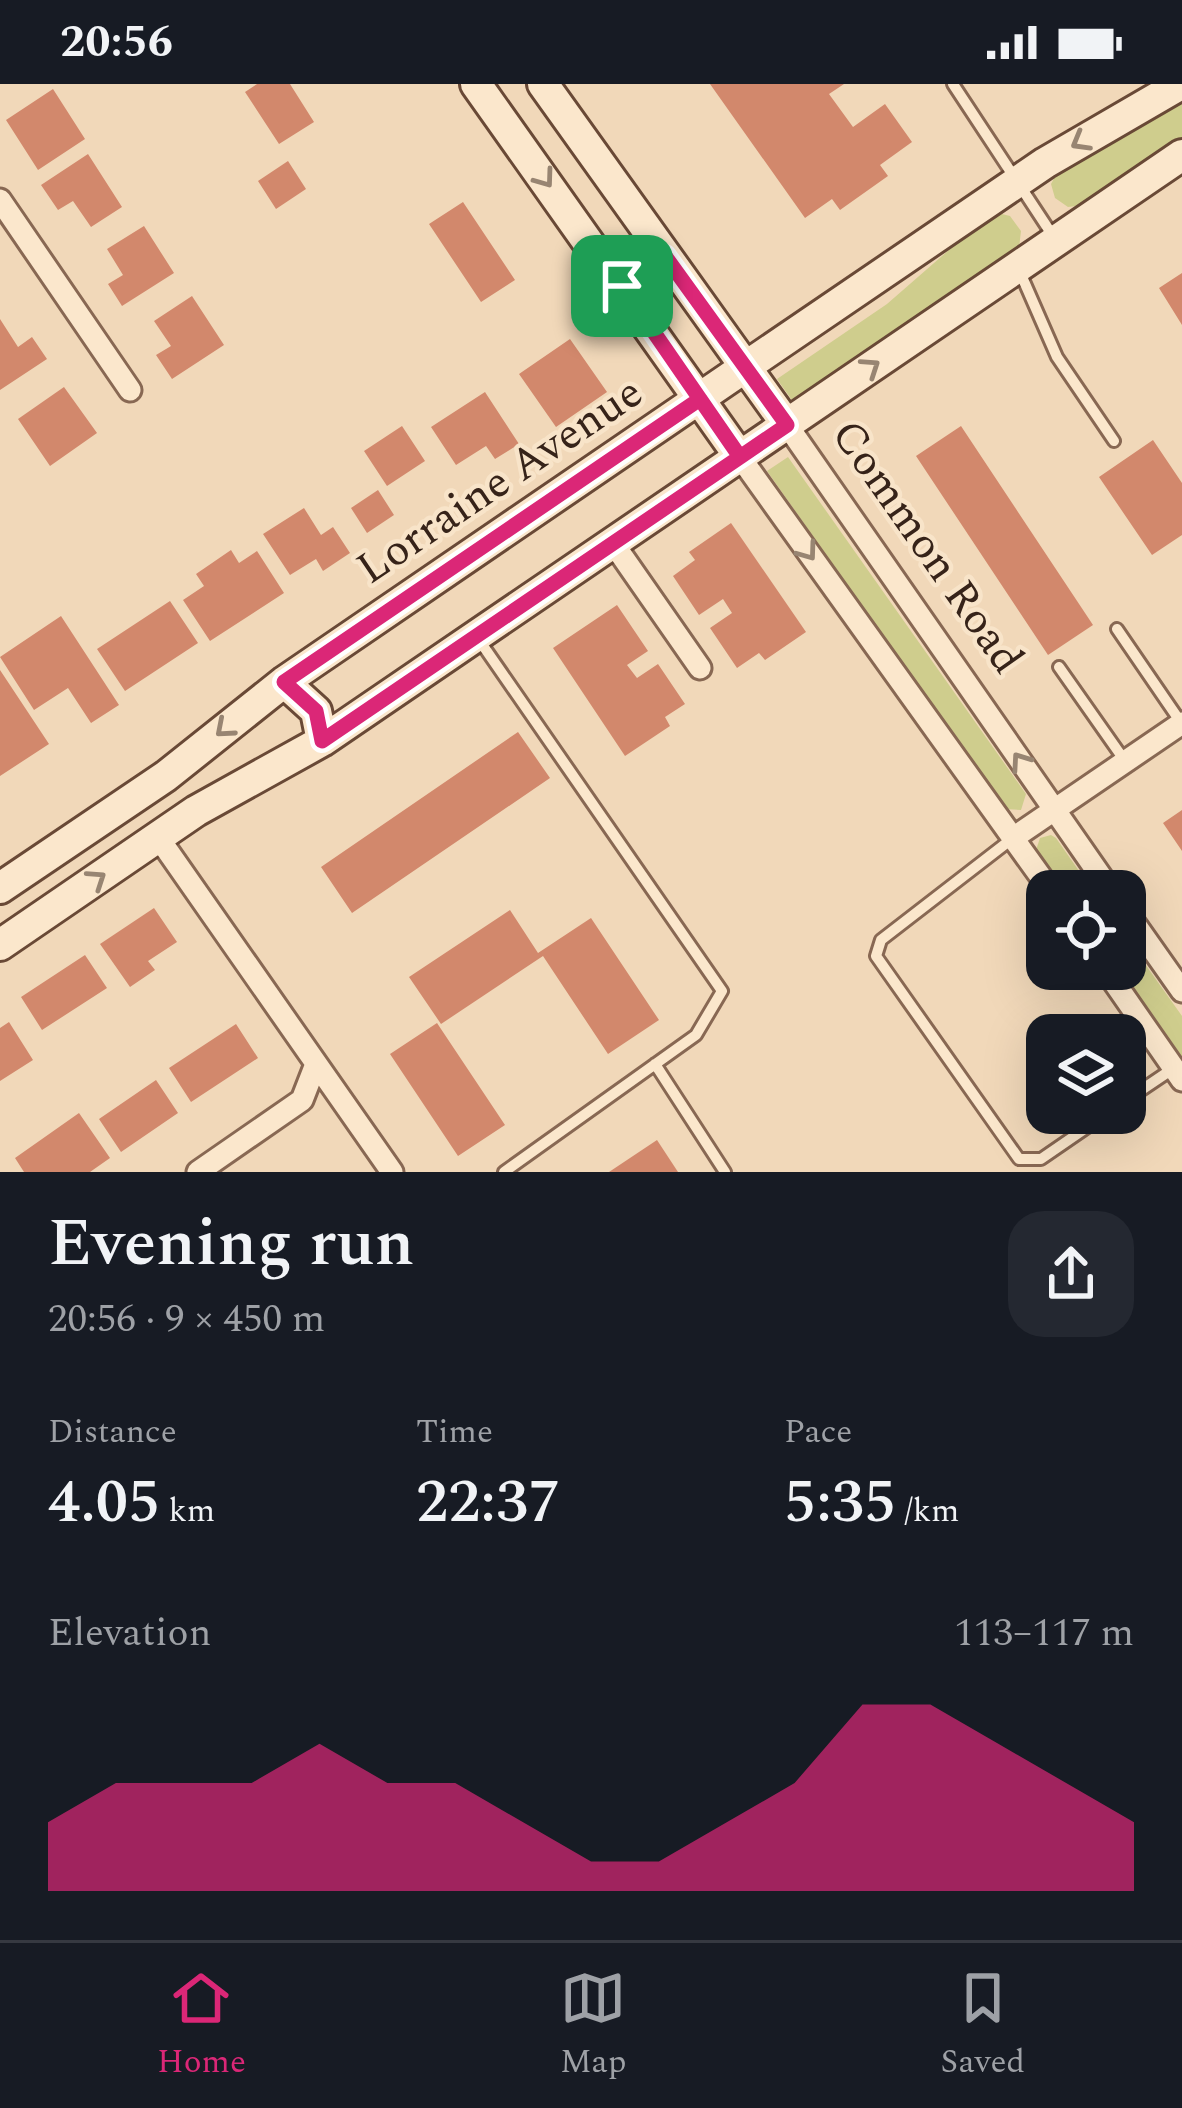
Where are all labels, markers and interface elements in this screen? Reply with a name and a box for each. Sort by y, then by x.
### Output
text: 20:56 [60,8,173,77]
one-way arrow [1071,128,1092,151]
one-way arrow [530,166,552,187]
pin [571,235,673,337]
icon: arrive [589,253,655,319]
street label: Lorraine Avenue [343,359,657,603]
one-way arrow [858,359,880,381]
street label: Common Road [813,405,1041,689]
one-way arrow [794,539,816,561]
one-way arrow [216,715,238,736]
one-way arrow [1012,752,1034,774]
map controls [1026,870,1146,1134]
button: locate [1026,870,1146,990]
one-way arrow [83,871,105,893]
button: layers [1026,1014,1146,1134]
text: Evening run [48,1194,414,1295]
button: share [1008,1211,1134,1337]
text: 20:56 · 9 × 450 m [48,1290,325,1349]
text: Distance [48,1407,177,1457]
text: Time [416,1407,493,1457]
text: Pace [784,1407,852,1457]
text: 4.05 [48,1457,160,1549]
text: 22:37 [416,1457,560,1549]
text: 5:35 [784,1457,896,1549]
text: km [160,1486,215,1536]
text: /km [896,1486,959,1536]
text: Elevation [48,1604,211,1663]
text: 113–117 m [954,1604,1134,1663]
tab: Home [157,1965,246,2087]
tab: Map [560,1965,626,2087]
tab: Saved [940,1965,1025,2087]

